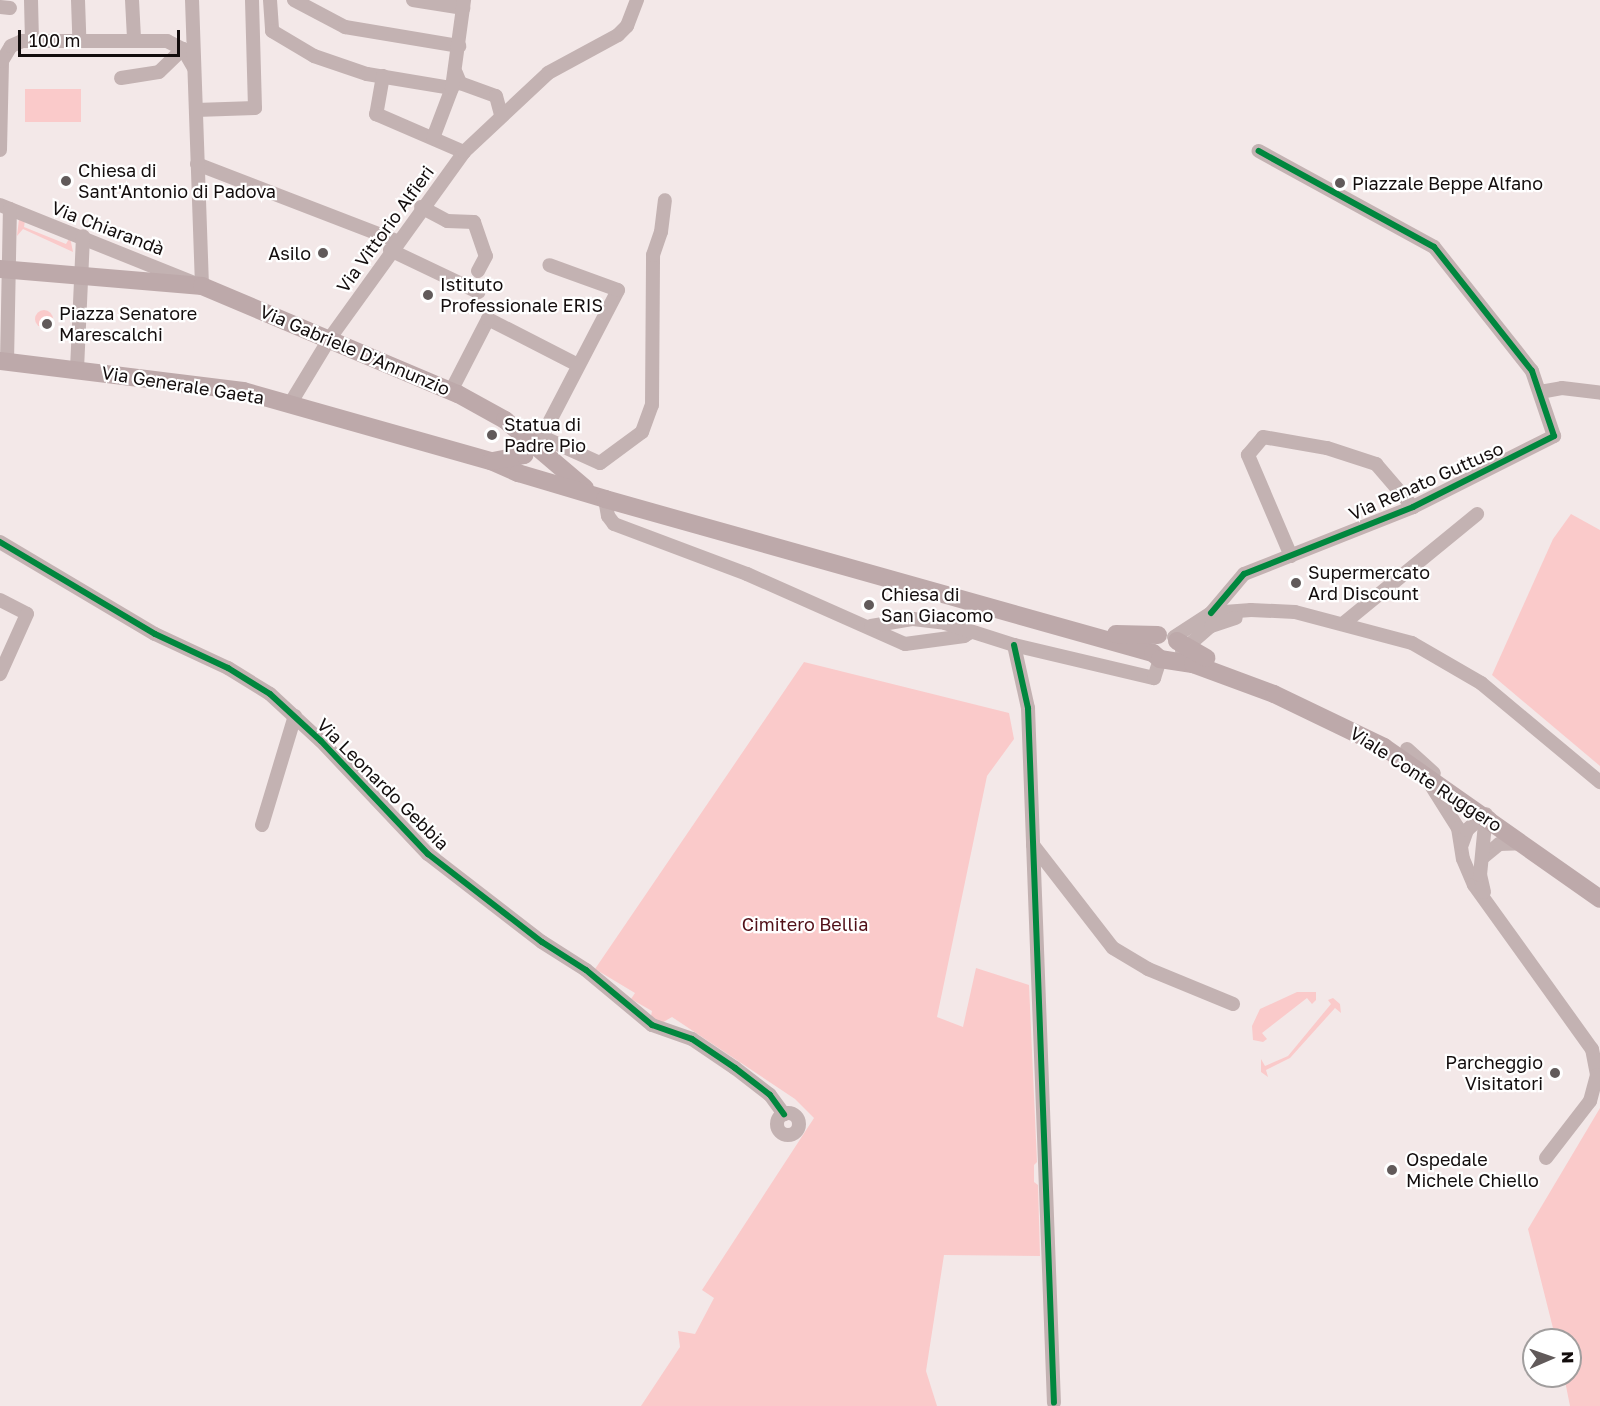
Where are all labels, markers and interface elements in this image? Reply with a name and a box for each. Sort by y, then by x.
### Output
scale bar [21,18,183,56]
text: 100 m [29,29,80,51]
place label: Chiesa di Sant'Antonio di Padova [78,160,276,202]
street label: Via Vittorio Alfieri [332,161,438,297]
place label: Piazzale Beppe Alfano [1352,172,1543,194]
marker: Chiesa di Sant'Antonio di Padova [59,174,73,188]
marker: Piazzale Beppe Alfano [1333,176,1347,190]
street label: Via Chiarandà [48,197,168,259]
place label: Asilo [268,242,311,264]
marker: Asilo [316,246,330,260]
place label: Istituto Professionale ERIS [440,274,603,316]
marker: Istituto Professionale ERIS [421,288,435,302]
street label: Via Gabriele D'Annunzio [257,300,453,400]
place label: Piazza Senatore Marescalchi [59,303,197,346]
marker: Piazza Senatore Marescalchi [40,317,54,331]
street label: Via Generale Gaeta [100,361,266,409]
place label: Statua di Padre Pio [504,414,586,456]
marker: Statua di Padre Pio [485,428,499,442]
street label: Via Renato Guttuso [1345,437,1507,525]
place label: Supermercato Ard Discount [1308,562,1430,604]
marker: Supermercato Ard Discount [1289,576,1303,590]
place label: Chiesa di San Giacomo [881,584,993,626]
marker: Chiesa di San Giacomo [862,598,876,612]
street label: Via Leonardo Gebbia [313,714,453,854]
street label: Viale Conte Ruggero [1346,722,1506,836]
park label: Cimitero Bellia [742,913,868,935]
place label: Parcheggio Visitatori [1445,1052,1543,1094]
marker: Parcheggio Visitatori [1548,1066,1562,1080]
place label: Ospedale Michele Chiello [1406,1149,1539,1192]
marker: Ospedale Michele Chiello [1383,1161,1401,1179]
north arrow [1522,1328,1582,1388]
text: N [1558,1351,1578,1364]

